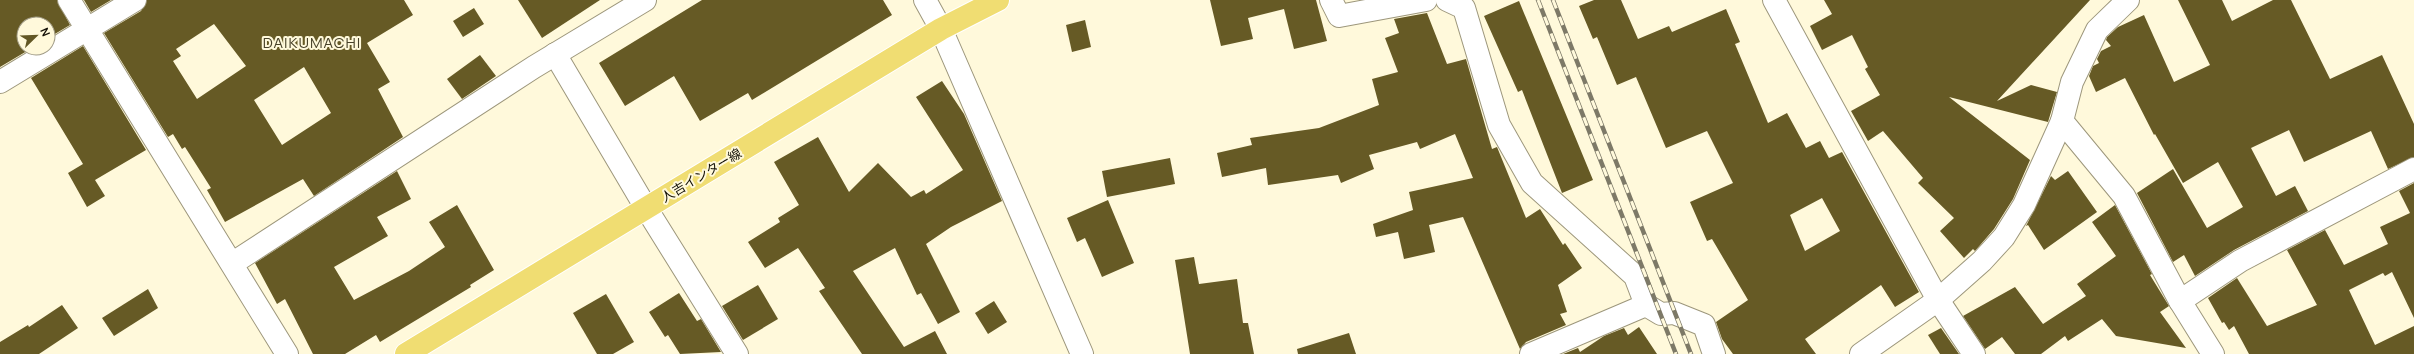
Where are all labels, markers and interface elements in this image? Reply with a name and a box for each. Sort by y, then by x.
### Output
north arrow [16,16,56,56]
text: N [37,25,54,39]
district label: DAIKUMACHI [263,32,361,53]
street label: 人吉インター線 [657,144,745,206]

